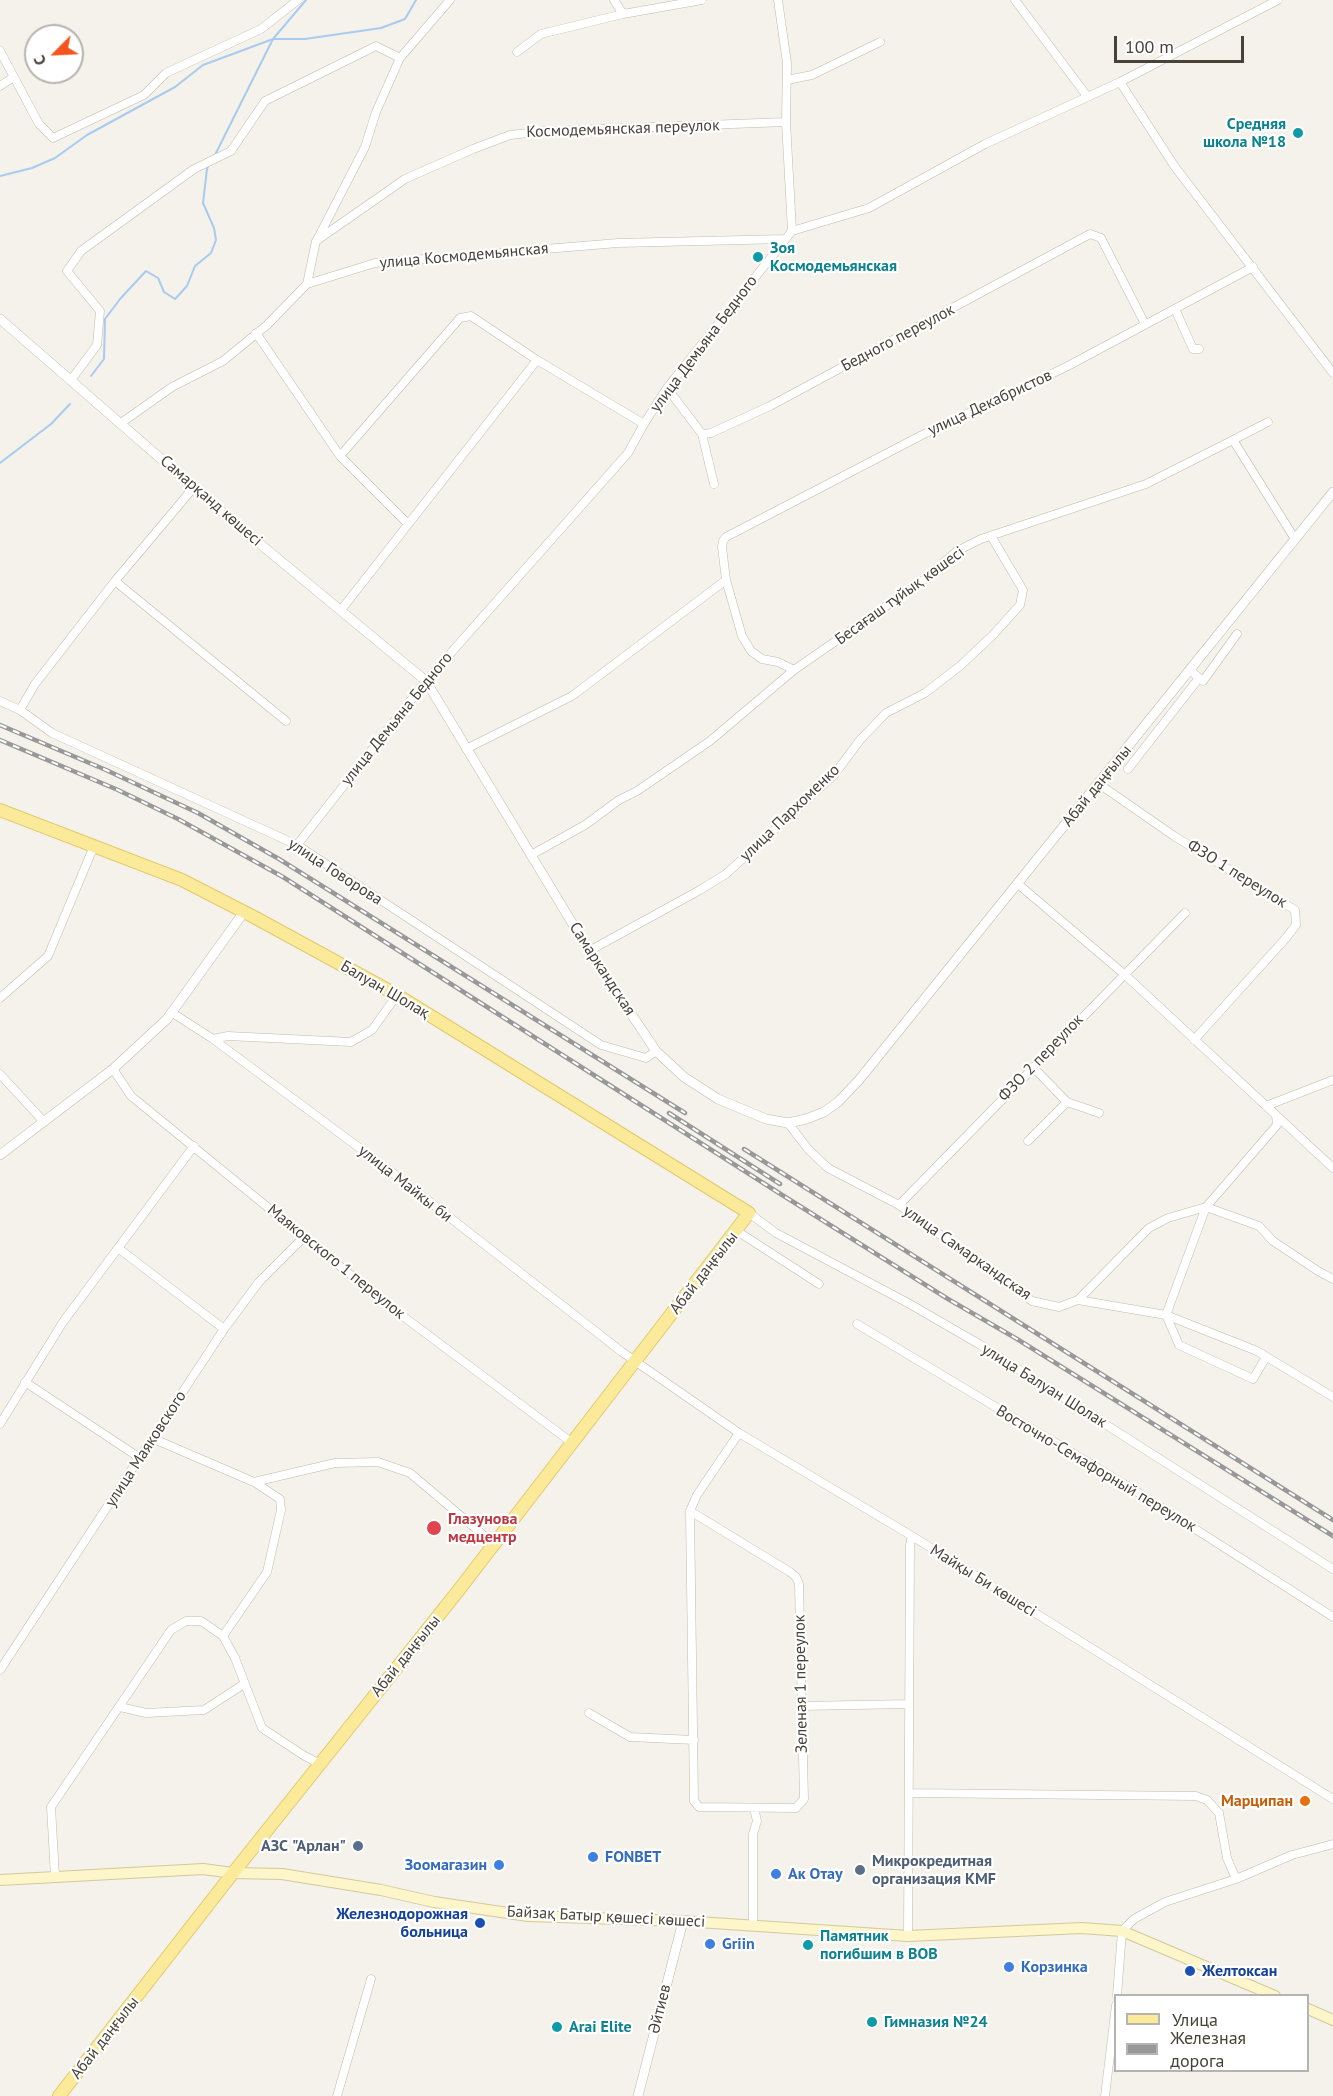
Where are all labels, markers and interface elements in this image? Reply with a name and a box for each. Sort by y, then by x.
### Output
north arrow [24,24,84,84]
scale bar [1117,24,1248,62]
text: 100 m [1125,35,1174,58]
text: С [28,52,50,69]
place label: Средняя школа №18 [1203,114,1286,152]
street label: Космодемьянская переулок [526,116,720,142]
marker: Средняя школа №18 [1291,126,1305,140]
place label: Зоя Космодемьянская [770,238,897,276]
street label: улица Космодемьянская [379,239,549,273]
marker: Зоя Космодемьянская [751,250,765,264]
street label: улица Демьяна Бедного [646,272,762,416]
street label: Бедного переулок [838,300,958,376]
street label: улица Декабристов [925,366,1055,440]
street label: Самарқанд көшесі [156,451,266,551]
street label: Бесағаш тұйық көшесі [832,543,968,649]
street label: улица Демьяна Бедного [337,648,457,790]
street label: Абай даңғылы [1058,741,1136,831]
street label: улица Пархоменко [736,760,844,866]
street label: улица Говорова [284,834,386,910]
street label: ФЗО 1 переулок [1184,836,1290,912]
street label: Самаркандская [565,919,639,1019]
street label: Балуан Шолақ [337,957,433,1023]
street label: ФЗО 2 переулок [994,1010,1088,1106]
street label: улица Майкы би [354,1141,456,1227]
street label: Маяковского 1 переулок [263,1201,409,1323]
street label: улица Самаркандская [899,1201,1035,1305]
street label: Абай даңғылы [666,1228,742,1318]
street label: улица Балуан Шолак [978,1340,1110,1432]
street label: улица Маяковского [101,1387,191,1511]
street label: Восточно-Семафорный переулок [992,1401,1200,1537]
place label: Глазунова медцентр [448,1509,517,1547]
marker: Глазунова медцентр [425,1519,443,1537]
street label: Майқы Би көшесі [926,1541,1040,1621]
street label: Абай даңғылы [367,1611,445,1701]
street label: Зеленая 1 переулок [790,1614,812,1754]
place label: Марципан [1221,1791,1293,1811]
marker: Марципан [1298,1794,1312,1808]
place label: АЗС "Арлан" [261,1836,346,1856]
marker: АЗС "Арлан" [351,1839,365,1853]
place label: FONBET [605,1847,661,1867]
marker: FONBET [586,1850,600,1864]
place label: Микрокредитная организация KMF [872,1851,996,1889]
place label: Зоомагазин [405,1855,487,1875]
marker: Зоомагазин [492,1858,506,1872]
marker: Микрокредитная организация KMF [853,1863,867,1877]
place label: Ак Отау [788,1864,843,1884]
marker: Ак Отау [769,1867,783,1881]
street label: Байзақ Батыр қөшесі көшесі [506,1902,706,1932]
place label: Железнодорожная больница [336,1904,468,1942]
marker: Железнодорожная больница [473,1916,487,1930]
place label: Памятник погибшим в ВОВ [820,1926,938,1964]
place label: Griin [722,1934,755,1954]
marker: Griin [703,1937,717,1951]
marker: Памятник погибшим в ВОВ [801,1938,815,1952]
place label: Корзинка [1021,1957,1088,1977]
marker: Корзинка [1002,1960,1016,1974]
place label: Желтоксан [1202,1961,1277,1981]
marker: Желтоксан [1183,1964,1197,1978]
street label: Әйтиев [645,1982,675,2036]
street label: Абай даңғылы [67,1993,143,2083]
legend [1114,1994,1309,2072]
text: Улица [1172,2008,1218,2031]
place label: Гимназия №24 [884,2012,988,2032]
marker: Гимназия №24 [865,2015,879,2029]
place label: Arai Elite [569,2017,632,2037]
marker: Arai Elite [550,2020,564,2034]
text: Железная дорога [1170,2026,1246,2072]

